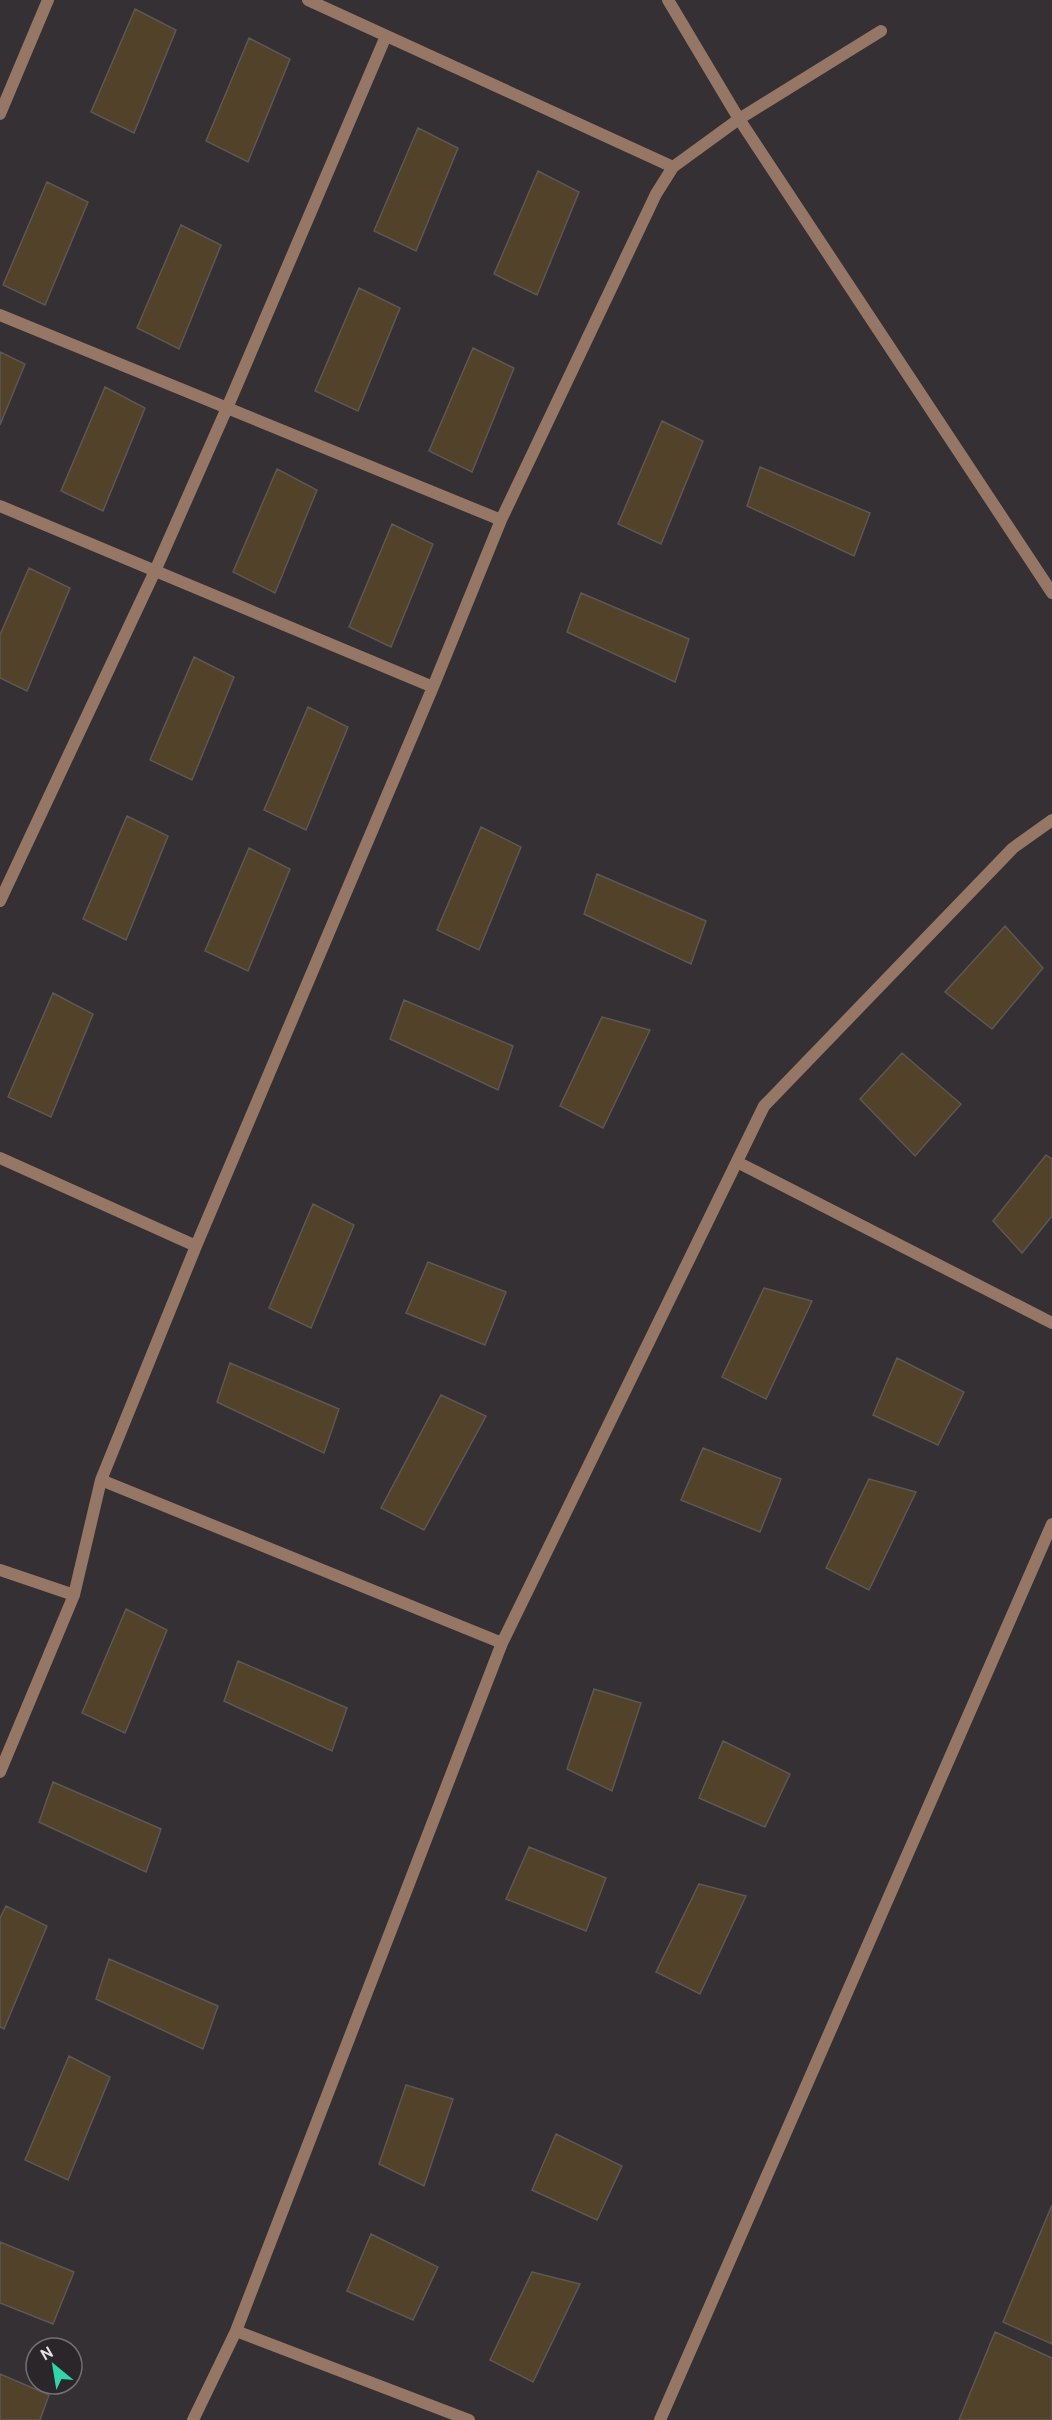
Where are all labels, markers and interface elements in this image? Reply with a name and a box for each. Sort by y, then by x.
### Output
north arrow [24,2336,84,2396]
text: N [38,2343,57,2366]

